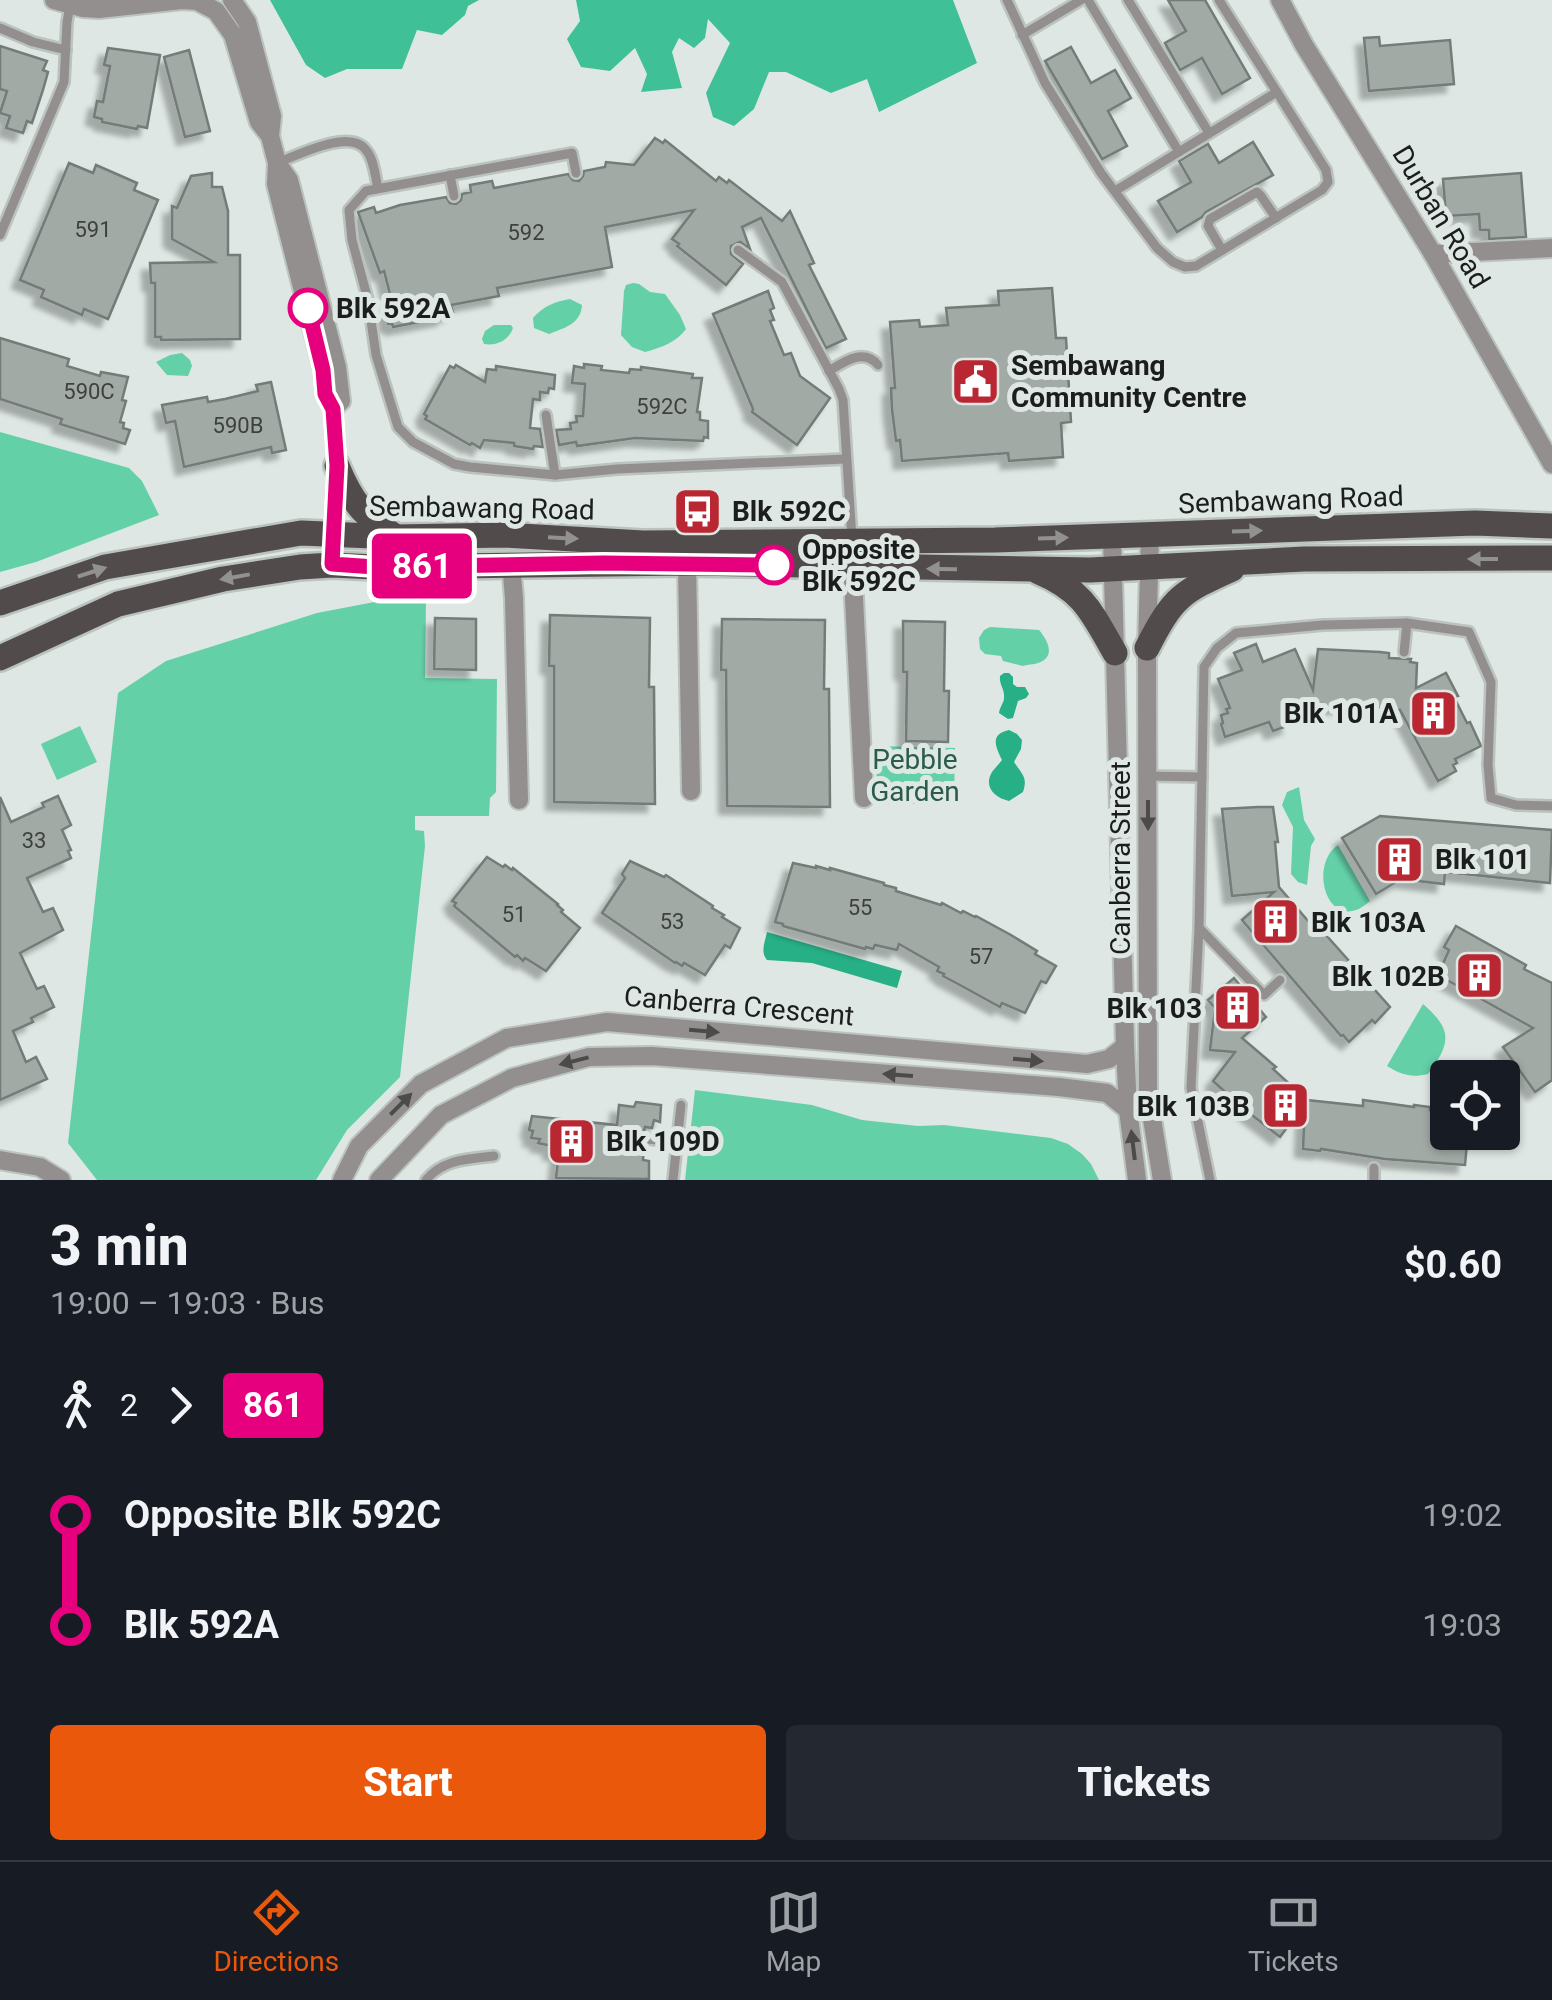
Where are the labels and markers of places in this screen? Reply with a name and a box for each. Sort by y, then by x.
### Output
marker: Blk 592A [289,289,327,327]
place label: Blk 592A [336,292,450,325]
place label: Sembawang Community Centre [1011,349,1247,414]
public building icon: Sembawang Community Centre [950,355,1002,407]
bus stop icon: Blk 592C [671,485,723,537]
place label: Blk 592C [732,495,846,528]
place label: Opposite Blk 592C [802,533,916,598]
marker: Opposite Blk 592C [755,546,793,584]
building icon: Blk 101A [1407,687,1459,739]
place label: Blk 101A [1284,697,1398,730]
building icon: Blk 101 [1374,833,1426,885]
place label: Blk 101 [1435,843,1530,876]
building icon: Blk 103A [1250,896,1302,948]
place label: Blk 103A [1311,906,1425,939]
building icon: Blk 102B [1454,950,1506,1002]
place label: Blk 102B [1332,960,1445,993]
building icon: Blk 103 [1211,982,1263,1034]
place label: Blk 103 [1107,992,1202,1025]
building icon: Blk 103B [1259,1080,1311,1132]
place label: Blk 103B [1137,1090,1250,1123]
building icon: Blk 109D [545,1115,597,1167]
place label: Blk 109D [606,1125,720,1158]

